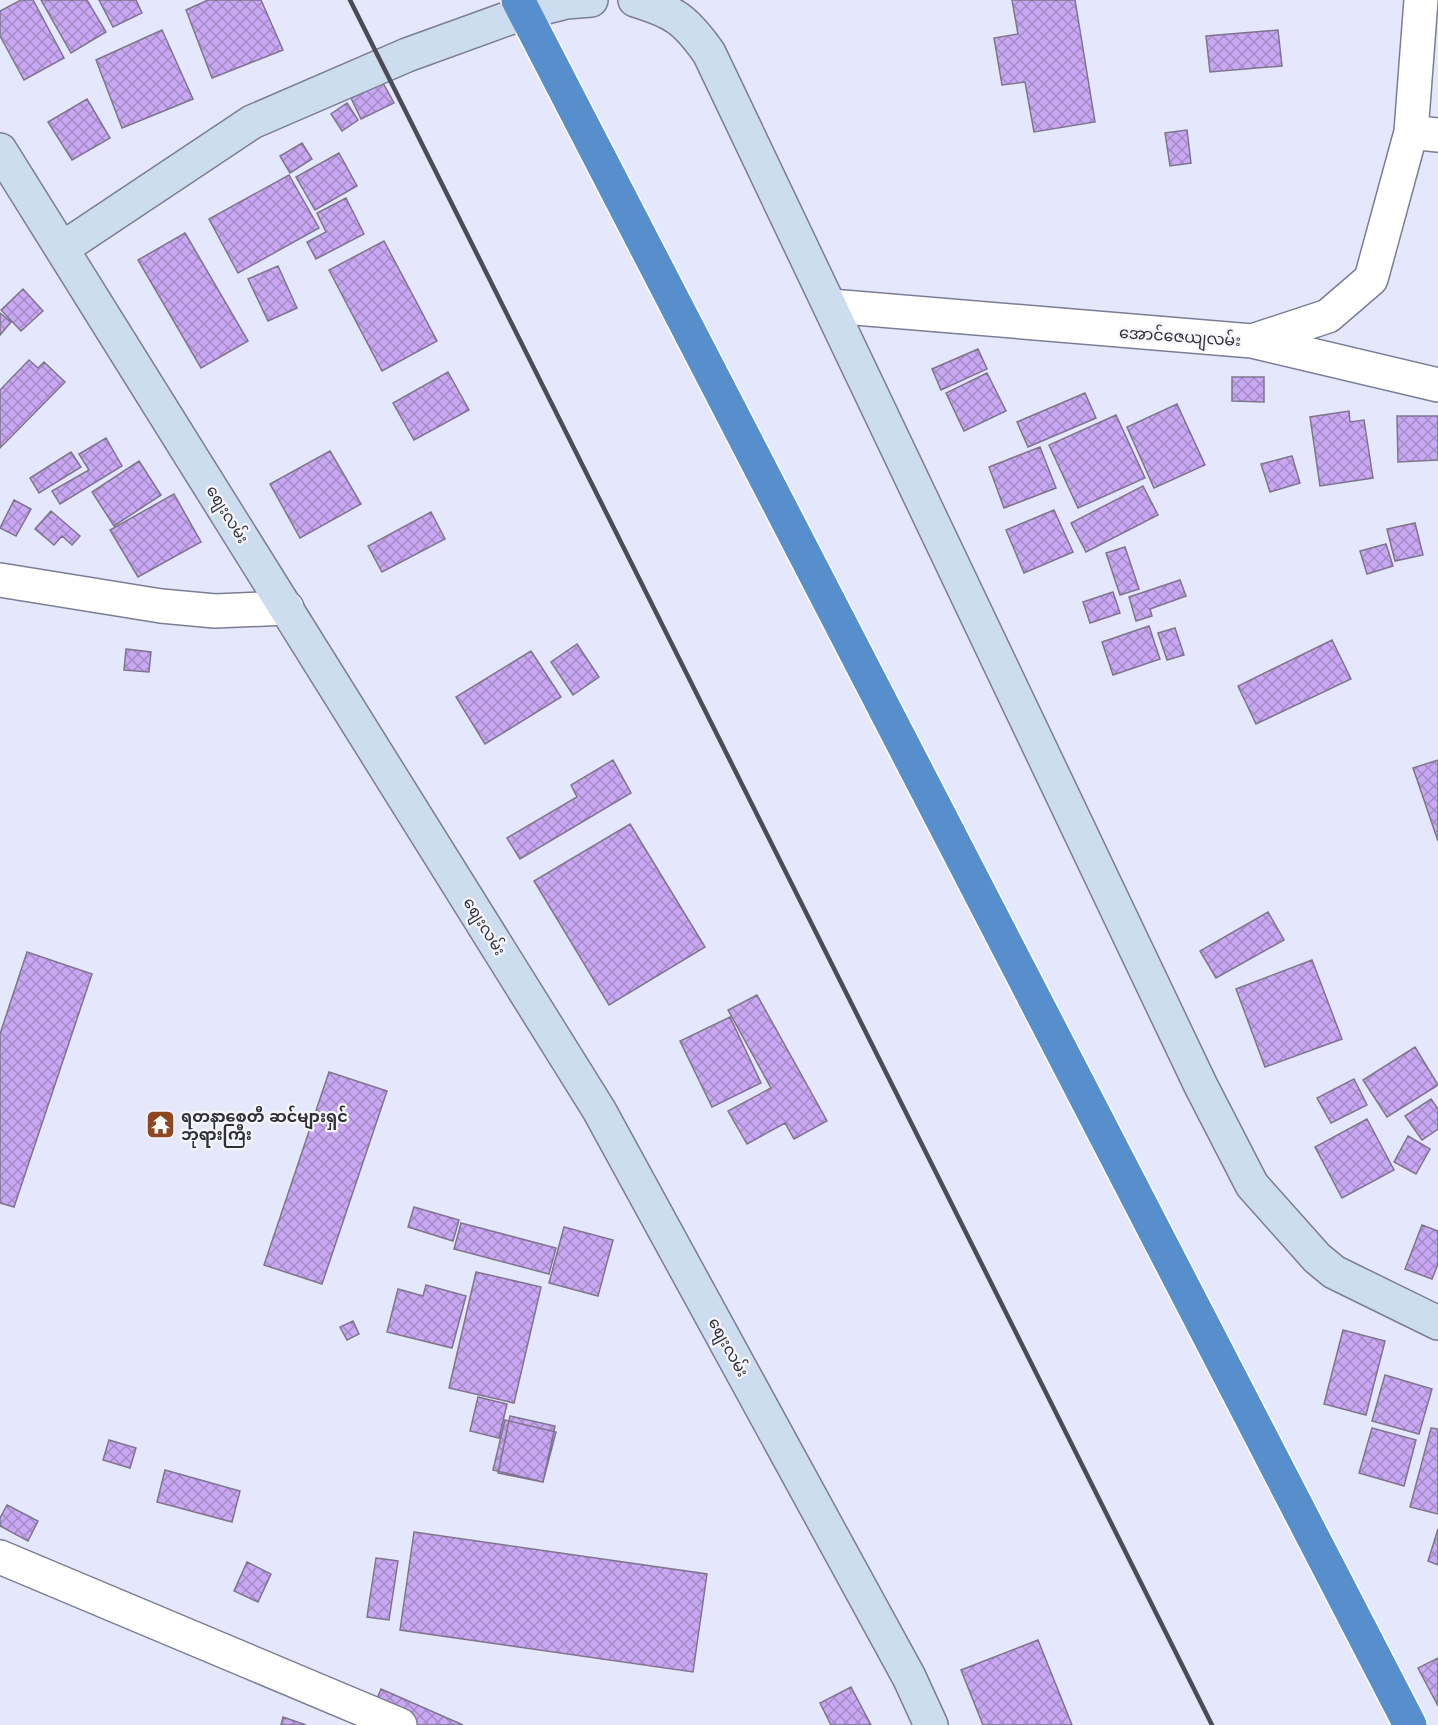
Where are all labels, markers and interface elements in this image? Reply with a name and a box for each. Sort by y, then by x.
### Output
street label: အောင်ဇေယျလမ်း [1118,321,1242,354]
street label: စျေးလမ်း [199,481,254,549]
street label: စျေးလမ်း [456,893,511,961]
place label: ရတနာစေတီ ဆင်များရှင် ဘုရားကြီး [181,1105,348,1148]
temple icon: ရတနာစေတီ ဆင်များရှင် ဘုရားကြီး [144,1109,176,1141]
street label: စျေးလမ်း [701,1313,754,1382]

